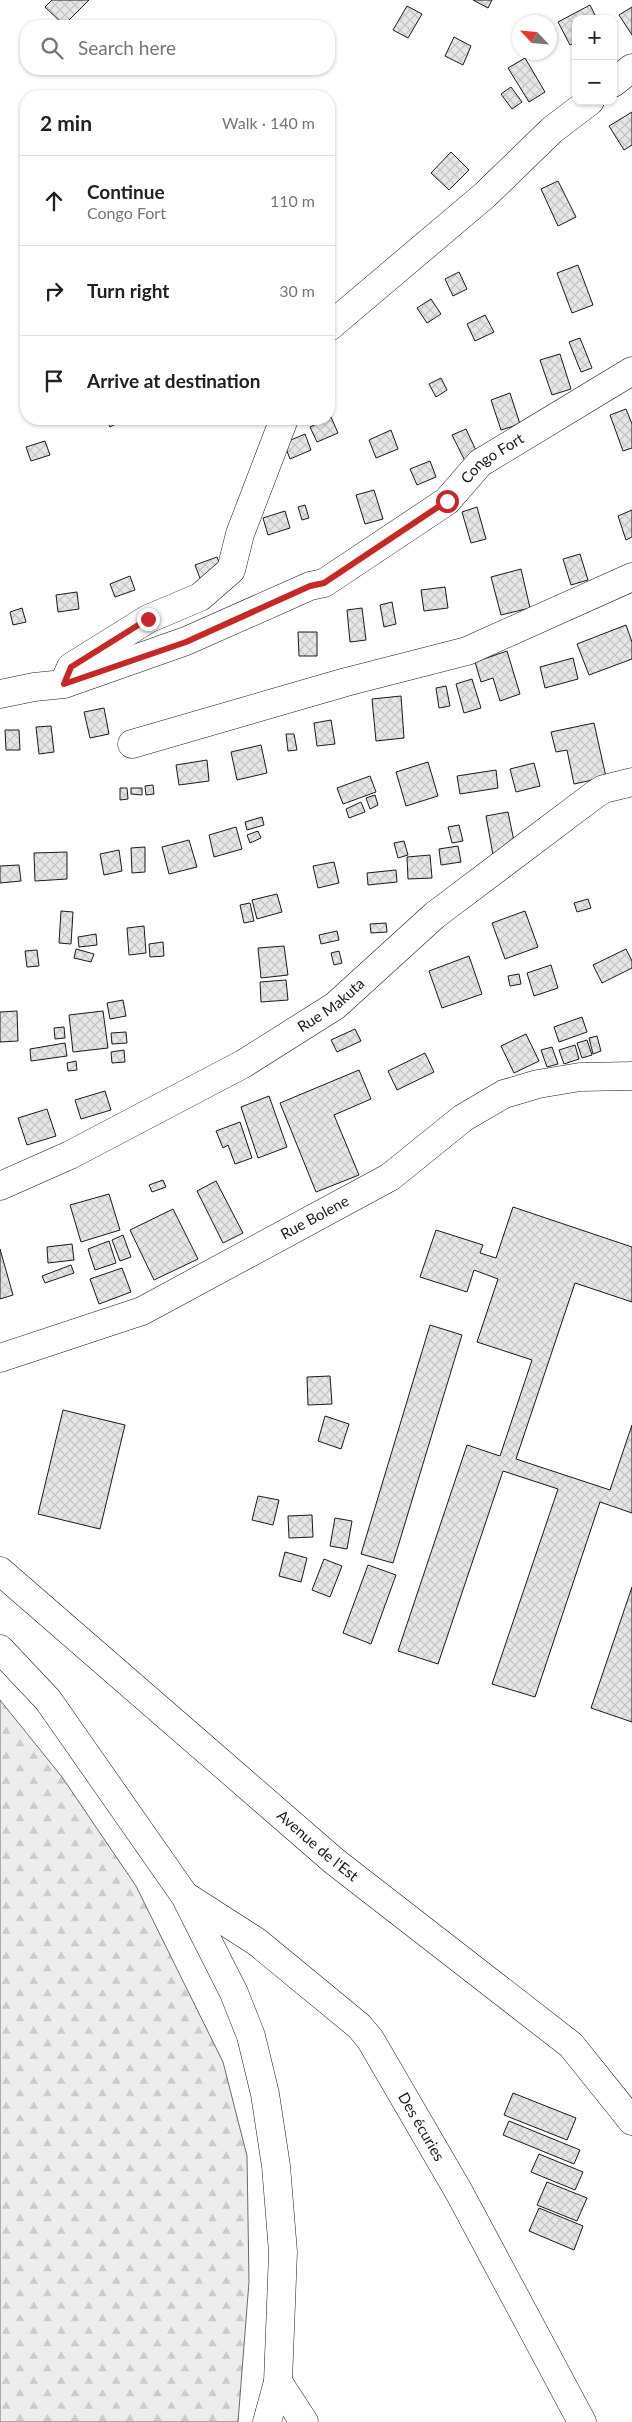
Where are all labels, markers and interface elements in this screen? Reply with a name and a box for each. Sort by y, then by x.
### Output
north arrow [512,15,557,60]
map controls [572,15,617,105]
button: + [572,15,617,60]
search box [20,20,335,75]
icon: search [38,34,66,62]
text: Search here [78,36,176,59]
button: − [572,60,617,105]
text: 2 min [40,110,92,135]
text: Walk · 140 m [222,113,315,132]
text: Continue [87,180,165,203]
icon: ahead [40,187,68,215]
text: 110 m [270,191,315,210]
text: Congo Fort [87,203,166,222]
icon: right [40,277,68,305]
text: Turn right [87,279,169,302]
text: 30 m [279,281,315,300]
icon: arrive [40,367,68,395]
text: Arrive at destination [87,369,260,392]
street label: Congo Fort [456,428,527,487]
route start [436,490,459,513]
route end [137,608,160,631]
street label: Rue Makuta [294,974,368,1035]
street label: Rue Bolene [277,1191,352,1243]
street label: Avenue de l'Est [274,1806,363,1885]
street label: Des écuries [395,2089,449,2164]

